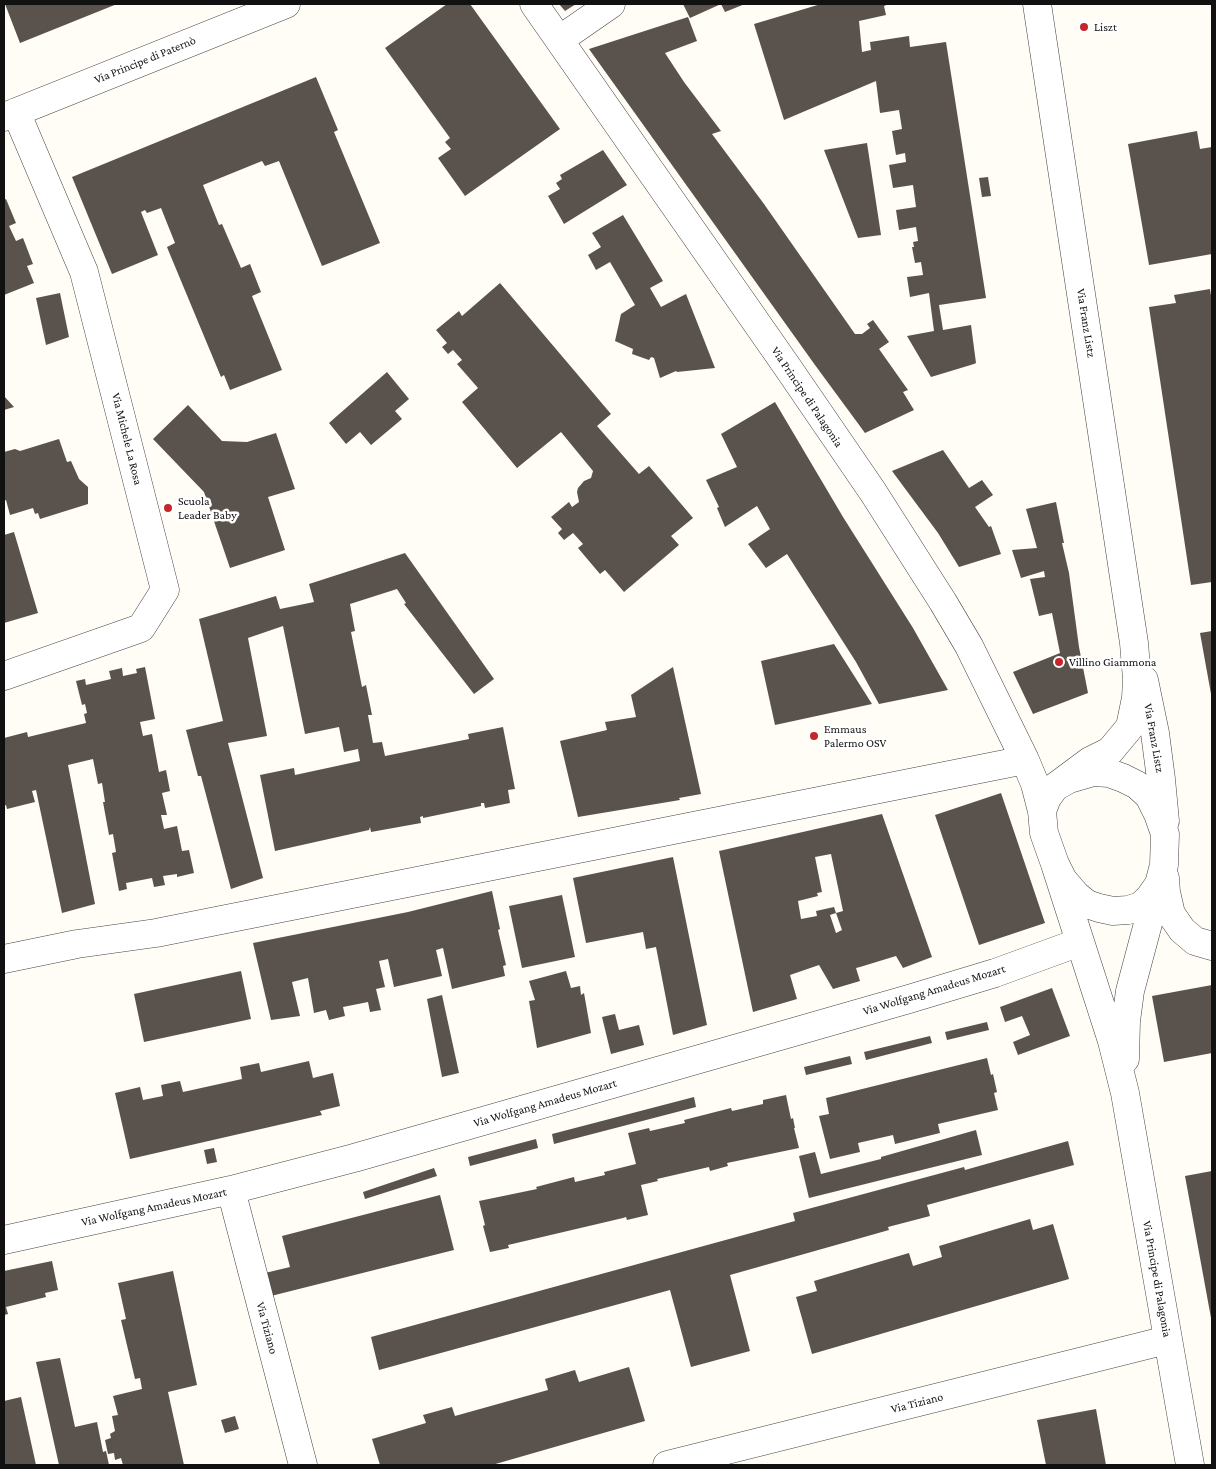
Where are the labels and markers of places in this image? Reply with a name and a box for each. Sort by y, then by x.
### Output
place label: Liszt [1094,20,1117,34]
marker: Liszt [1078,21,1090,33]
place label: Scuola Leader Baby [178,494,237,522]
marker: Scuola Leader Baby [162,502,174,514]
place label: Villino Giammona [1069,655,1156,669]
marker: Villino Giammona [1053,656,1065,668]
place label: Emmaus Palermo OSV [824,722,886,750]
marker: Emmaus Palermo OSV [808,730,820,742]

